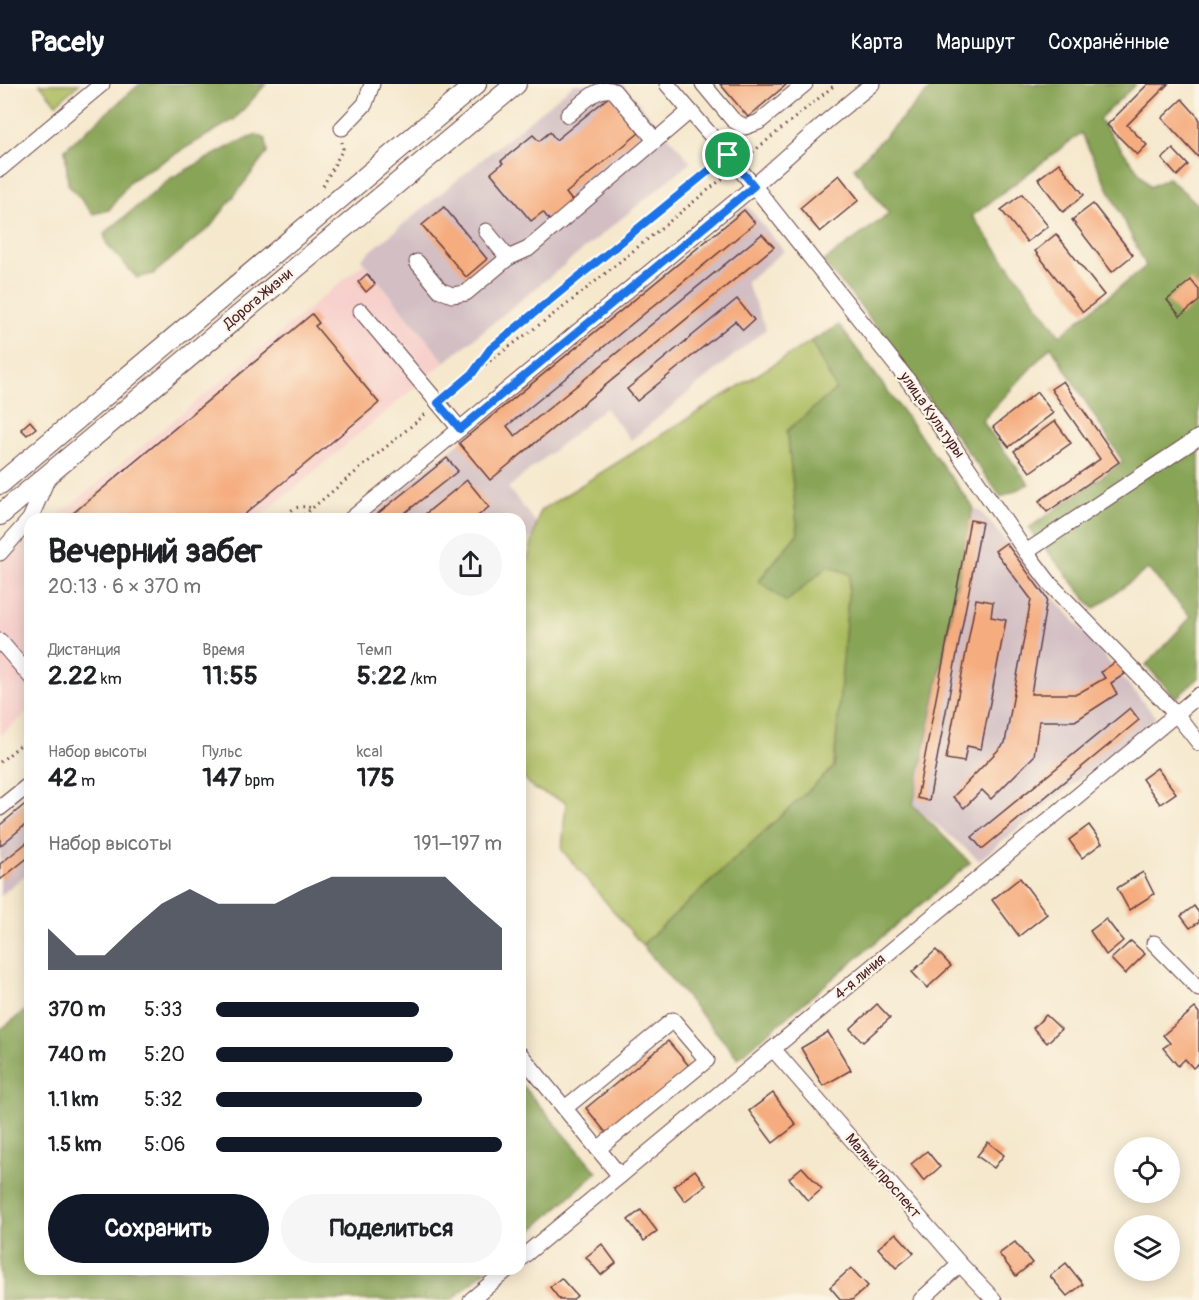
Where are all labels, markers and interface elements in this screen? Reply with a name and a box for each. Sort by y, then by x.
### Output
text: Pacely [30,25,104,60]
text: Карта [851,29,903,56]
text: Маршрут [936,29,1015,56]
text: Сохранённые [1048,29,1169,56]
pin [702,129,753,180]
icon: arrive [711,138,744,171]
street label: Дорога Жизни [219,264,297,334]
street label: улица Культуры [895,367,969,462]
text: Вечерний забег [48,531,262,572]
button: share [439,533,502,596]
text: 20:13 · 6 × 370 m [48,574,201,599]
text: Дистанция [48,640,121,660]
text: Время [202,640,245,660]
text: Темп [357,640,392,660]
text: 2.22 [48,660,97,692]
text: 11:55 [202,660,258,692]
text: 5:22 [357,660,407,692]
text: km [97,669,122,689]
text: /km [407,669,437,689]
text: Набор высоты [48,742,147,762]
text: Пульс [202,742,243,762]
text: kcal [357,742,383,762]
text: 42 [48,762,78,794]
text: 147 [202,762,241,794]
text: 175 [357,762,395,794]
text: m [78,771,95,791]
text: bpm [241,771,274,791]
text: Набор высоты [48,831,172,856]
text: 191–197 m [413,831,502,856]
street label: 4-я линия [830,950,890,1004]
text: 370 m [48,997,106,1022]
text: 5:33 [144,997,183,1022]
text: 740 m [48,1042,106,1067]
text: 5:20 [144,1042,185,1067]
text: 1.1 km [48,1087,98,1112]
text: 5:32 [144,1087,183,1112]
street label: Малый проспект [841,1130,925,1223]
text: 1.5 km [48,1132,101,1157]
text: 5:06 [144,1132,185,1157]
map controls [1114,1137,1180,1281]
button: locate [1114,1137,1180,1203]
button: Сохранить [48,1194,269,1263]
button: Поделиться [281,1194,502,1263]
button: layers [1114,1215,1180,1281]

